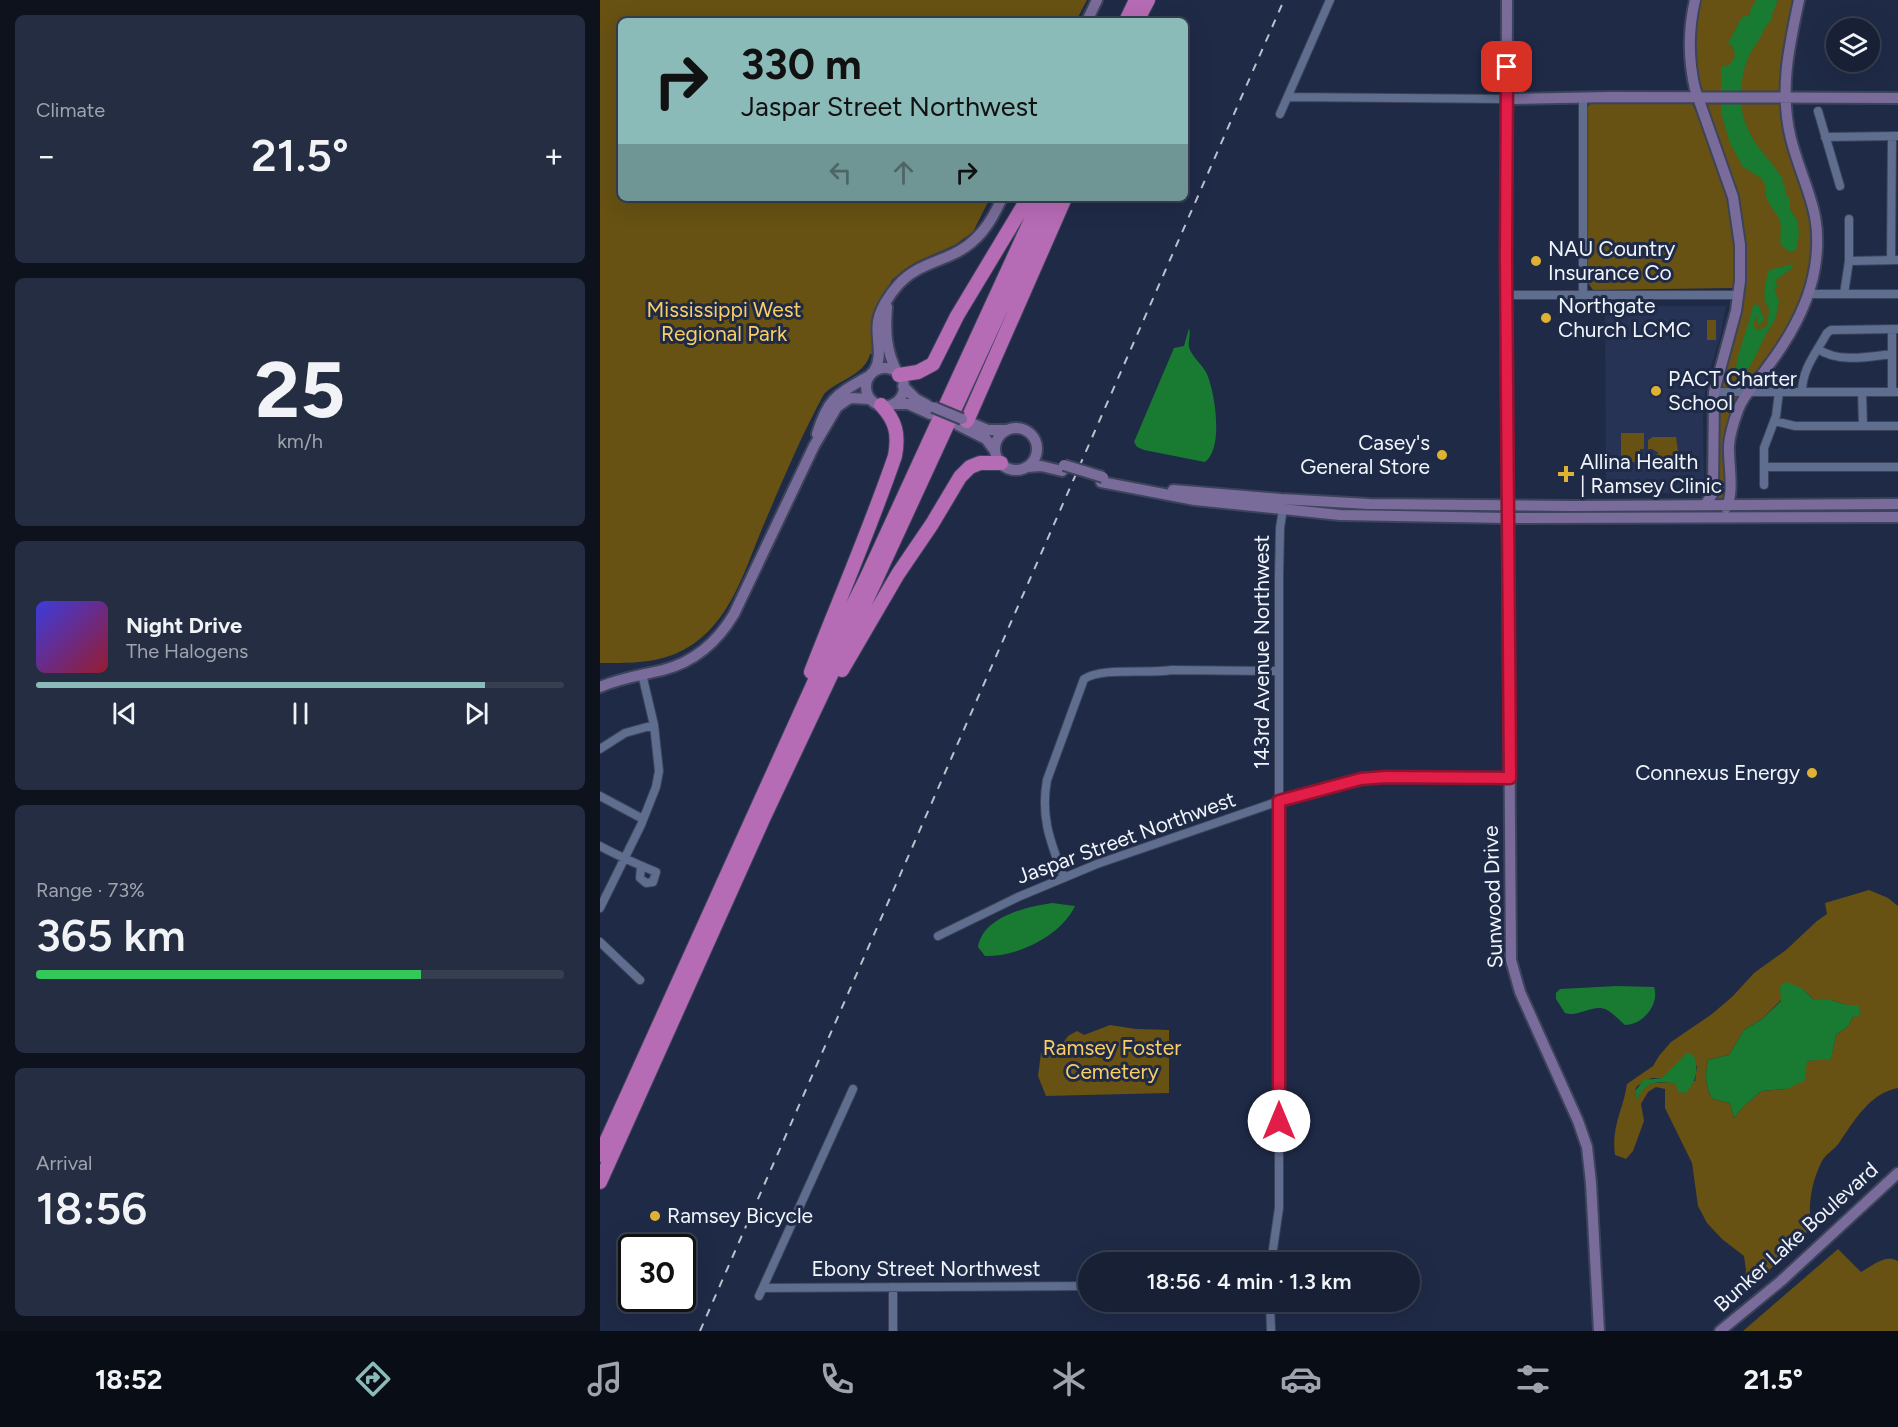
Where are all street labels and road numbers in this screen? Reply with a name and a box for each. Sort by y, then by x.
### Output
street label: 143rd Avenue Northwest [1249,535,1274,769]
street label: Jaspar Street Northwest [1013,786,1239,889]
street label: Sunwood Drive [1478,825,1507,969]
street label: Bunker Lake Boulevard [1709,1157,1883,1317]
street label: Ebony Street Northwest [811,1256,1041,1281]

